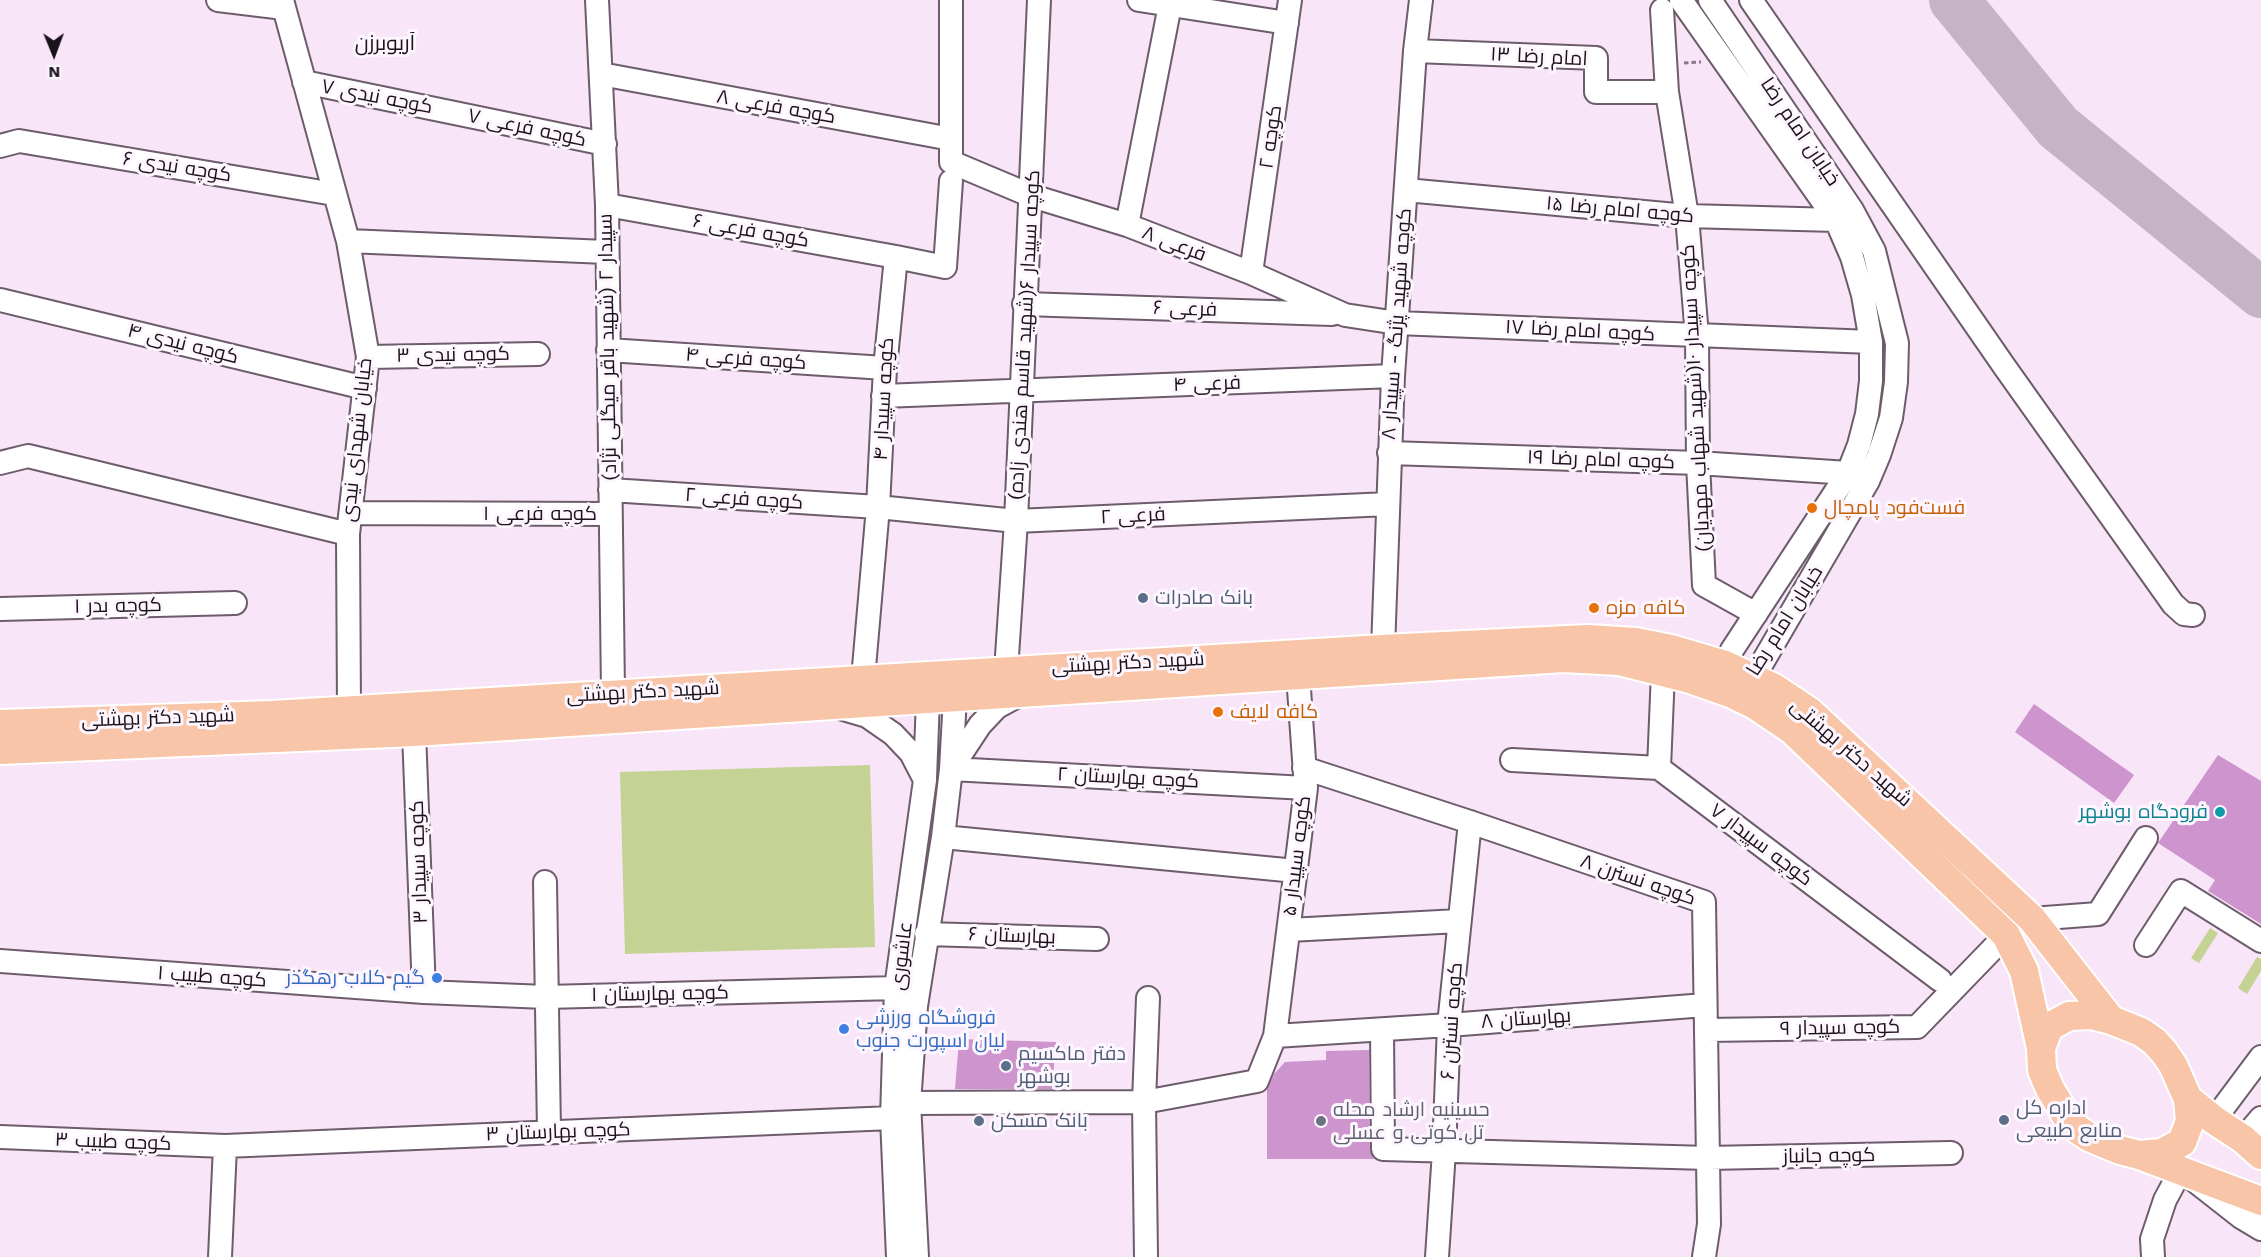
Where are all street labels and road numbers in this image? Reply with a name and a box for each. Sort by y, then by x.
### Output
street label: امام رضا ۱۳ [1490,42,1588,72]
street label: خیابان امام رضا [1755,73,1845,191]
street label: کوچه نیدی ۷ [319,74,435,120]
street label: کوچه فرعی ۸ [715,85,837,129]
street label: کوچه فرعی ۷ [466,104,588,152]
street label: کوچه ۲ [1255,104,1287,170]
street label: کوچه نیدی ۶ [121,147,233,187]
street label: کوچه سپیدار ۶(شهید قاسم هندی زاده) [1004,169,1046,501]
street label: کوچه امام رضا ۱۵ [1545,192,1695,228]
street label: کوچه شهید پژنگ - سپیدار ۸ [1377,207,1417,441]
street label: کوچه فرعی ۶ [691,209,811,253]
street label: سپیدار ۲ (شهید باقر میگلی نژاد) [594,213,622,481]
street label: فرعی ۸ [1138,221,1210,267]
street label: کوچه سپیدار ۱۰(شهید شهاب مهدیان) [1676,244,1716,552]
street label: فرعی ۶ [1153,296,1217,322]
street label: کوچه امام رضا ۱۷ [1504,315,1656,347]
street label: کوچه نیدی ۴ [125,319,241,369]
street label: کوچه سپیدار ۴ [869,337,899,461]
street label: کوچه نیدی ۳ [396,342,510,368]
street label: کوچه فرعی ۴ [685,343,807,375]
street label: خیابان شهدای نیدی [336,357,378,523]
street label: فرعی ۴ [1173,371,1241,397]
street label: کوچه امام رضا ۱۹ [1527,445,1675,475]
street label: کوچه فرعی ۲ [684,483,804,515]
street label: کوچه فرعی ۱ [483,502,597,526]
street label: فرعی ۲ [1100,502,1166,530]
street label: خیابان امام رضا [1742,562,1828,680]
street label: کوچه بدر ۱ [74,593,162,619]
street label: شهید دکتر بهشتی [1051,647,1205,679]
street label: شهید دکتر بهشتی [566,676,720,708]
street label: شهید دکتر بهشتی [1785,694,1917,812]
street label: شهید دکتر بهشتی [81,703,235,733]
street label: کوچه بهارستان ۲ [1056,762,1200,794]
street label: کوچه سپیدار ۵ [1278,795,1316,917]
street label: کوچه سپیدار ۷ [1705,799,1817,891]
street label: کوچه سپیدار ۳ [405,800,433,924]
street label: کوچه نسترن ۸ [1577,849,1699,911]
street label: عاشوری [886,920,918,992]
street label: بهارستان ۶ [968,922,1056,950]
street label: کوچه طبیب ۱ [157,961,267,993]
street label: کوچه نسترن ۶ [1436,961,1468,1081]
street label: کوچه بهارستان ۱ [591,981,729,1007]
street label: بهارستان ۸ [1480,1004,1572,1034]
street label: کوچه سپیدار ۹ [1780,1015,1900,1041]
street label: کوچه بهارستان ۳ [485,1117,631,1147]
street label: کوچه طبیب ۳ [54,1128,172,1156]
street label: کوچه جانباز [1782,1143,1876,1169]

